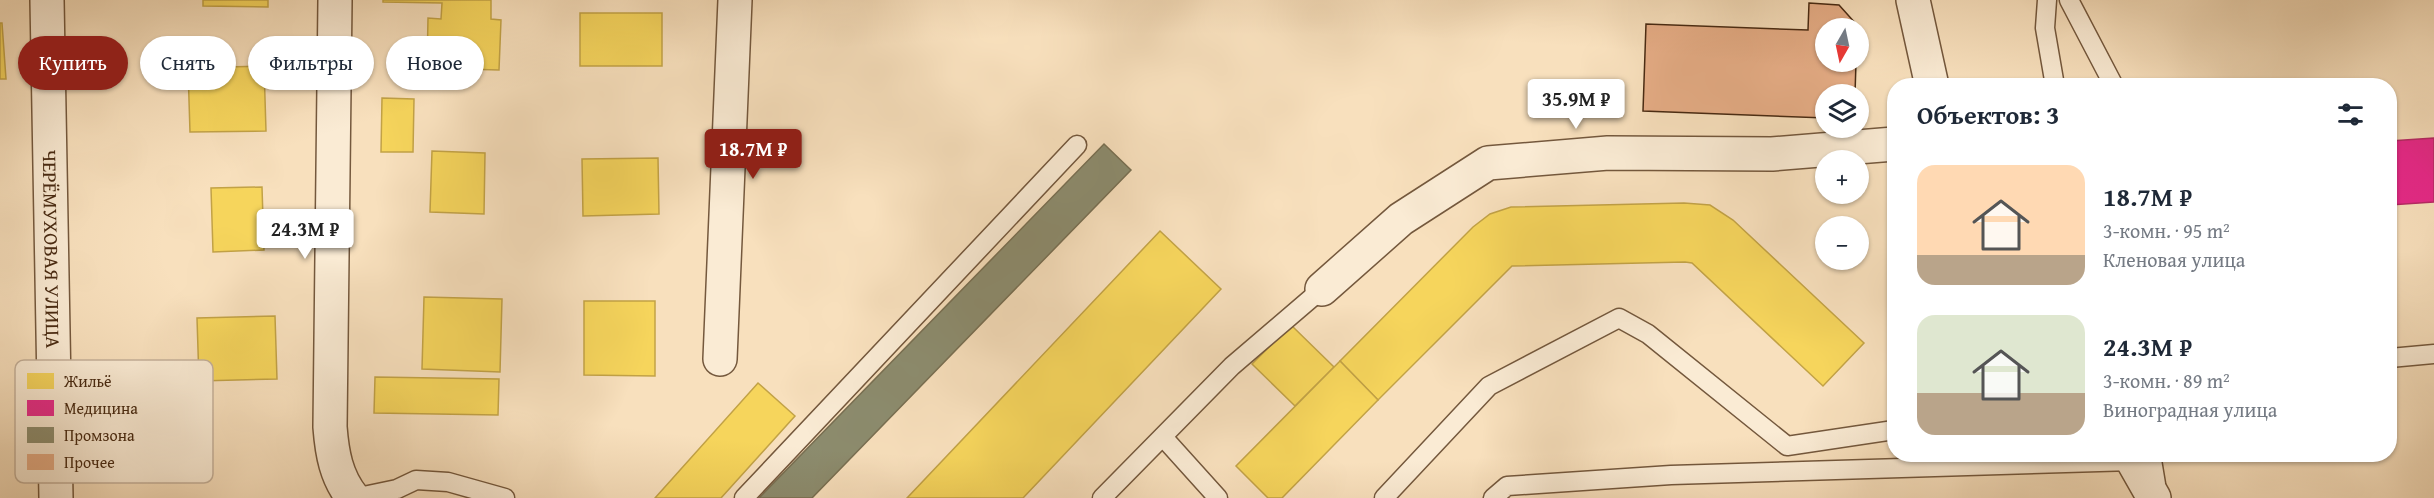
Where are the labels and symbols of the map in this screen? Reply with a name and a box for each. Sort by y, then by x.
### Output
north arrow [1815,18,1869,72]
pin: 35.9M ₽ [1521,79,1631,130]
pin: 18.7M ₽ [698,129,808,180]
street label: ЧЕРЁМУХОВАЯ УЛИЦА [36,149,68,349]
pin: 24.3M ₽ [250,209,360,260]
legend [15,360,213,483]
text: Жильё [63,369,112,393]
text: Медицина [64,396,138,420]
text: Промзона [64,423,135,447]
text: Прочее [64,450,115,474]

